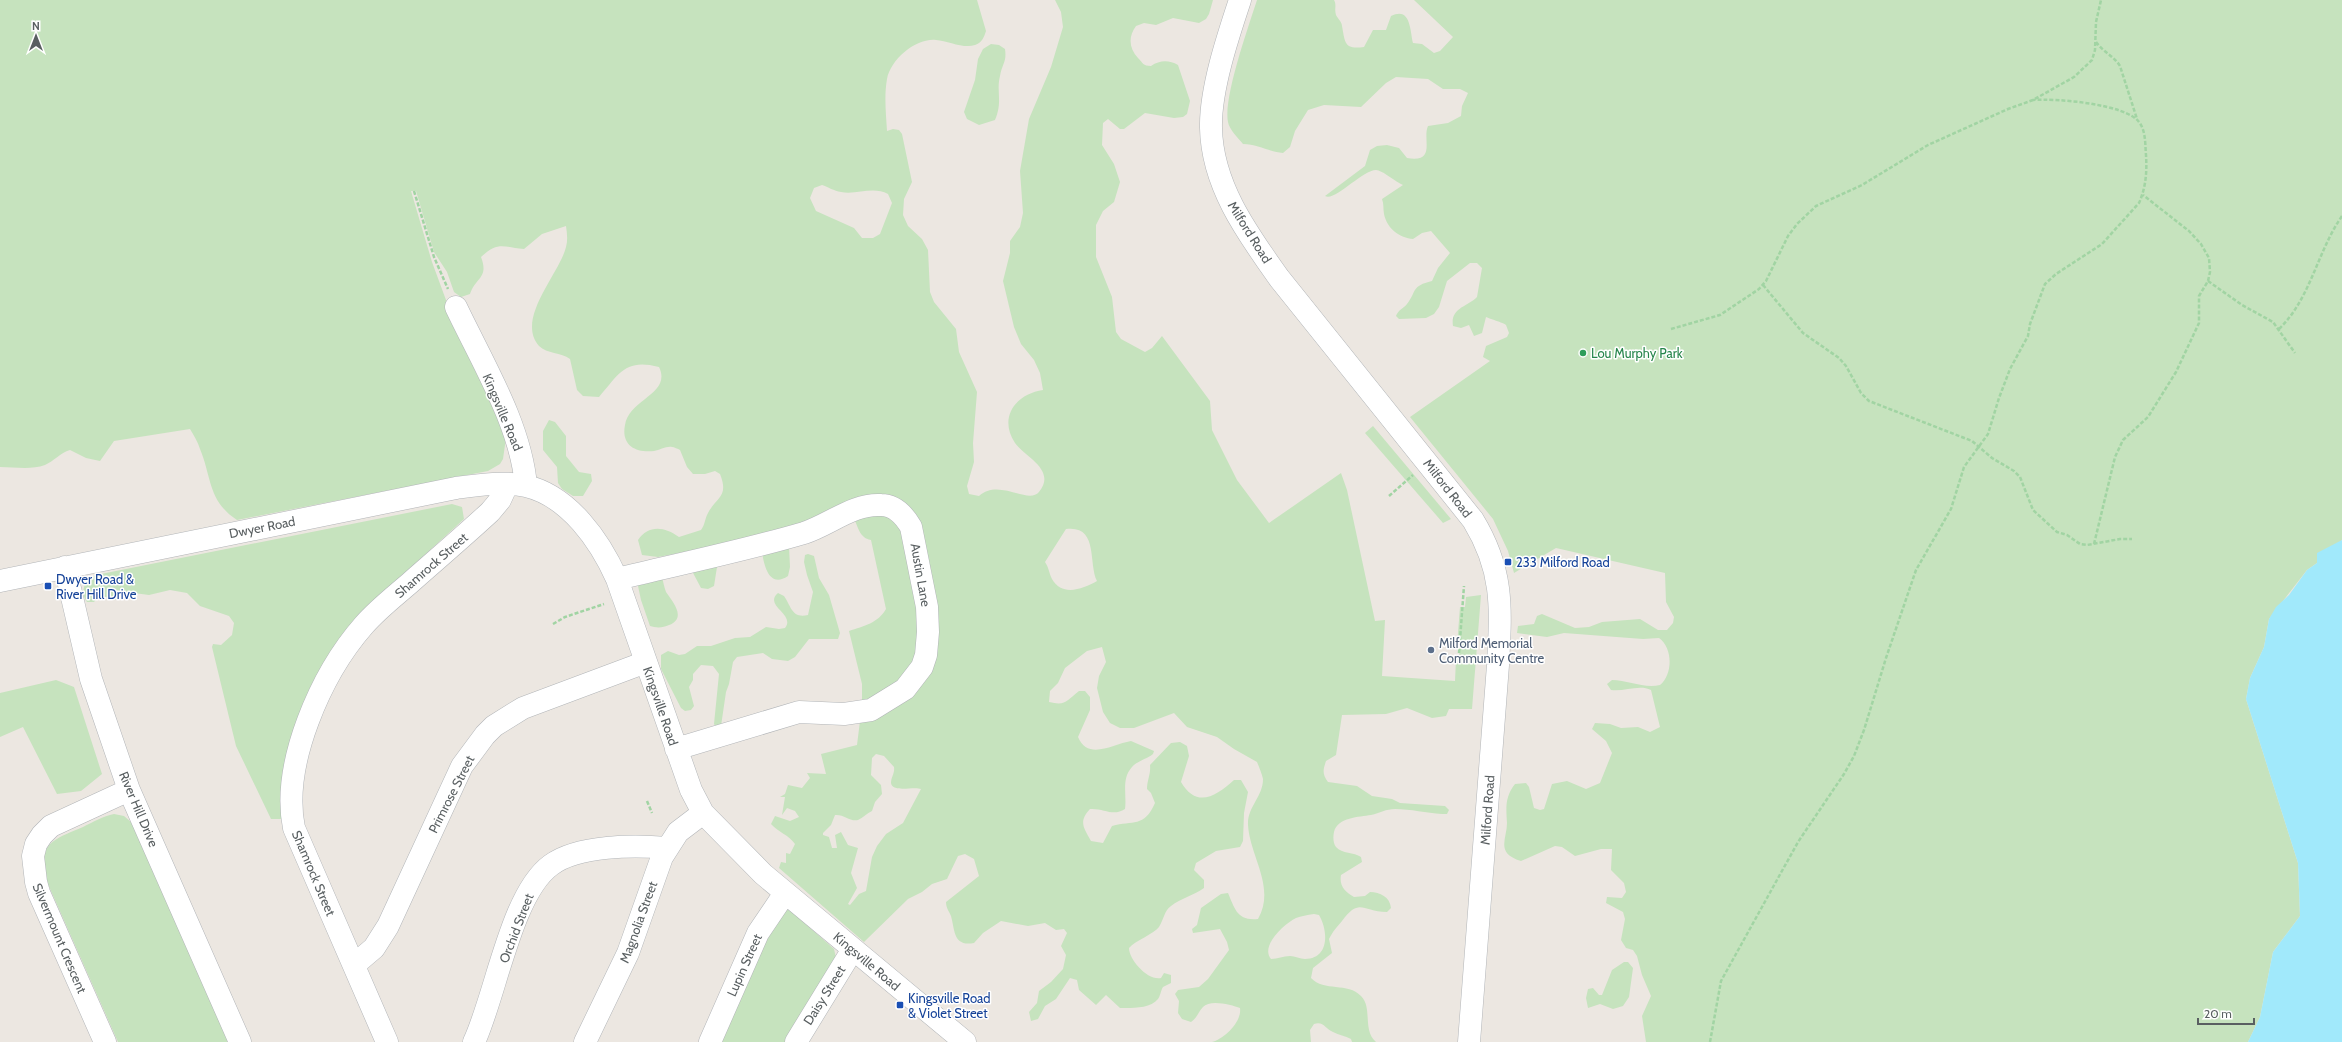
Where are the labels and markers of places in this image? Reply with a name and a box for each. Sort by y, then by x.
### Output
place label: Lou Murphy Park [1591,345,1683,361]
marker: Lou Murphy Park [1578,348,1588,358]
place label: 233 Milford Road [1516,554,1610,570]
marker: 233 Milford Road [1503,557,1513,567]
place label: Dwyer Road & River Hill Drive [56,571,137,602]
marker: Dwyer Road & River Hill Drive [43,581,53,591]
place label: Milford Memorial Community Centre [1439,635,1544,666]
marker: Milford Memorial Community Centre [1426,645,1436,655]
place label: Kingsville Road & Violet Street [908,990,991,1021]
marker: Kingsville Road & Violet Street [895,1000,905,1010]

